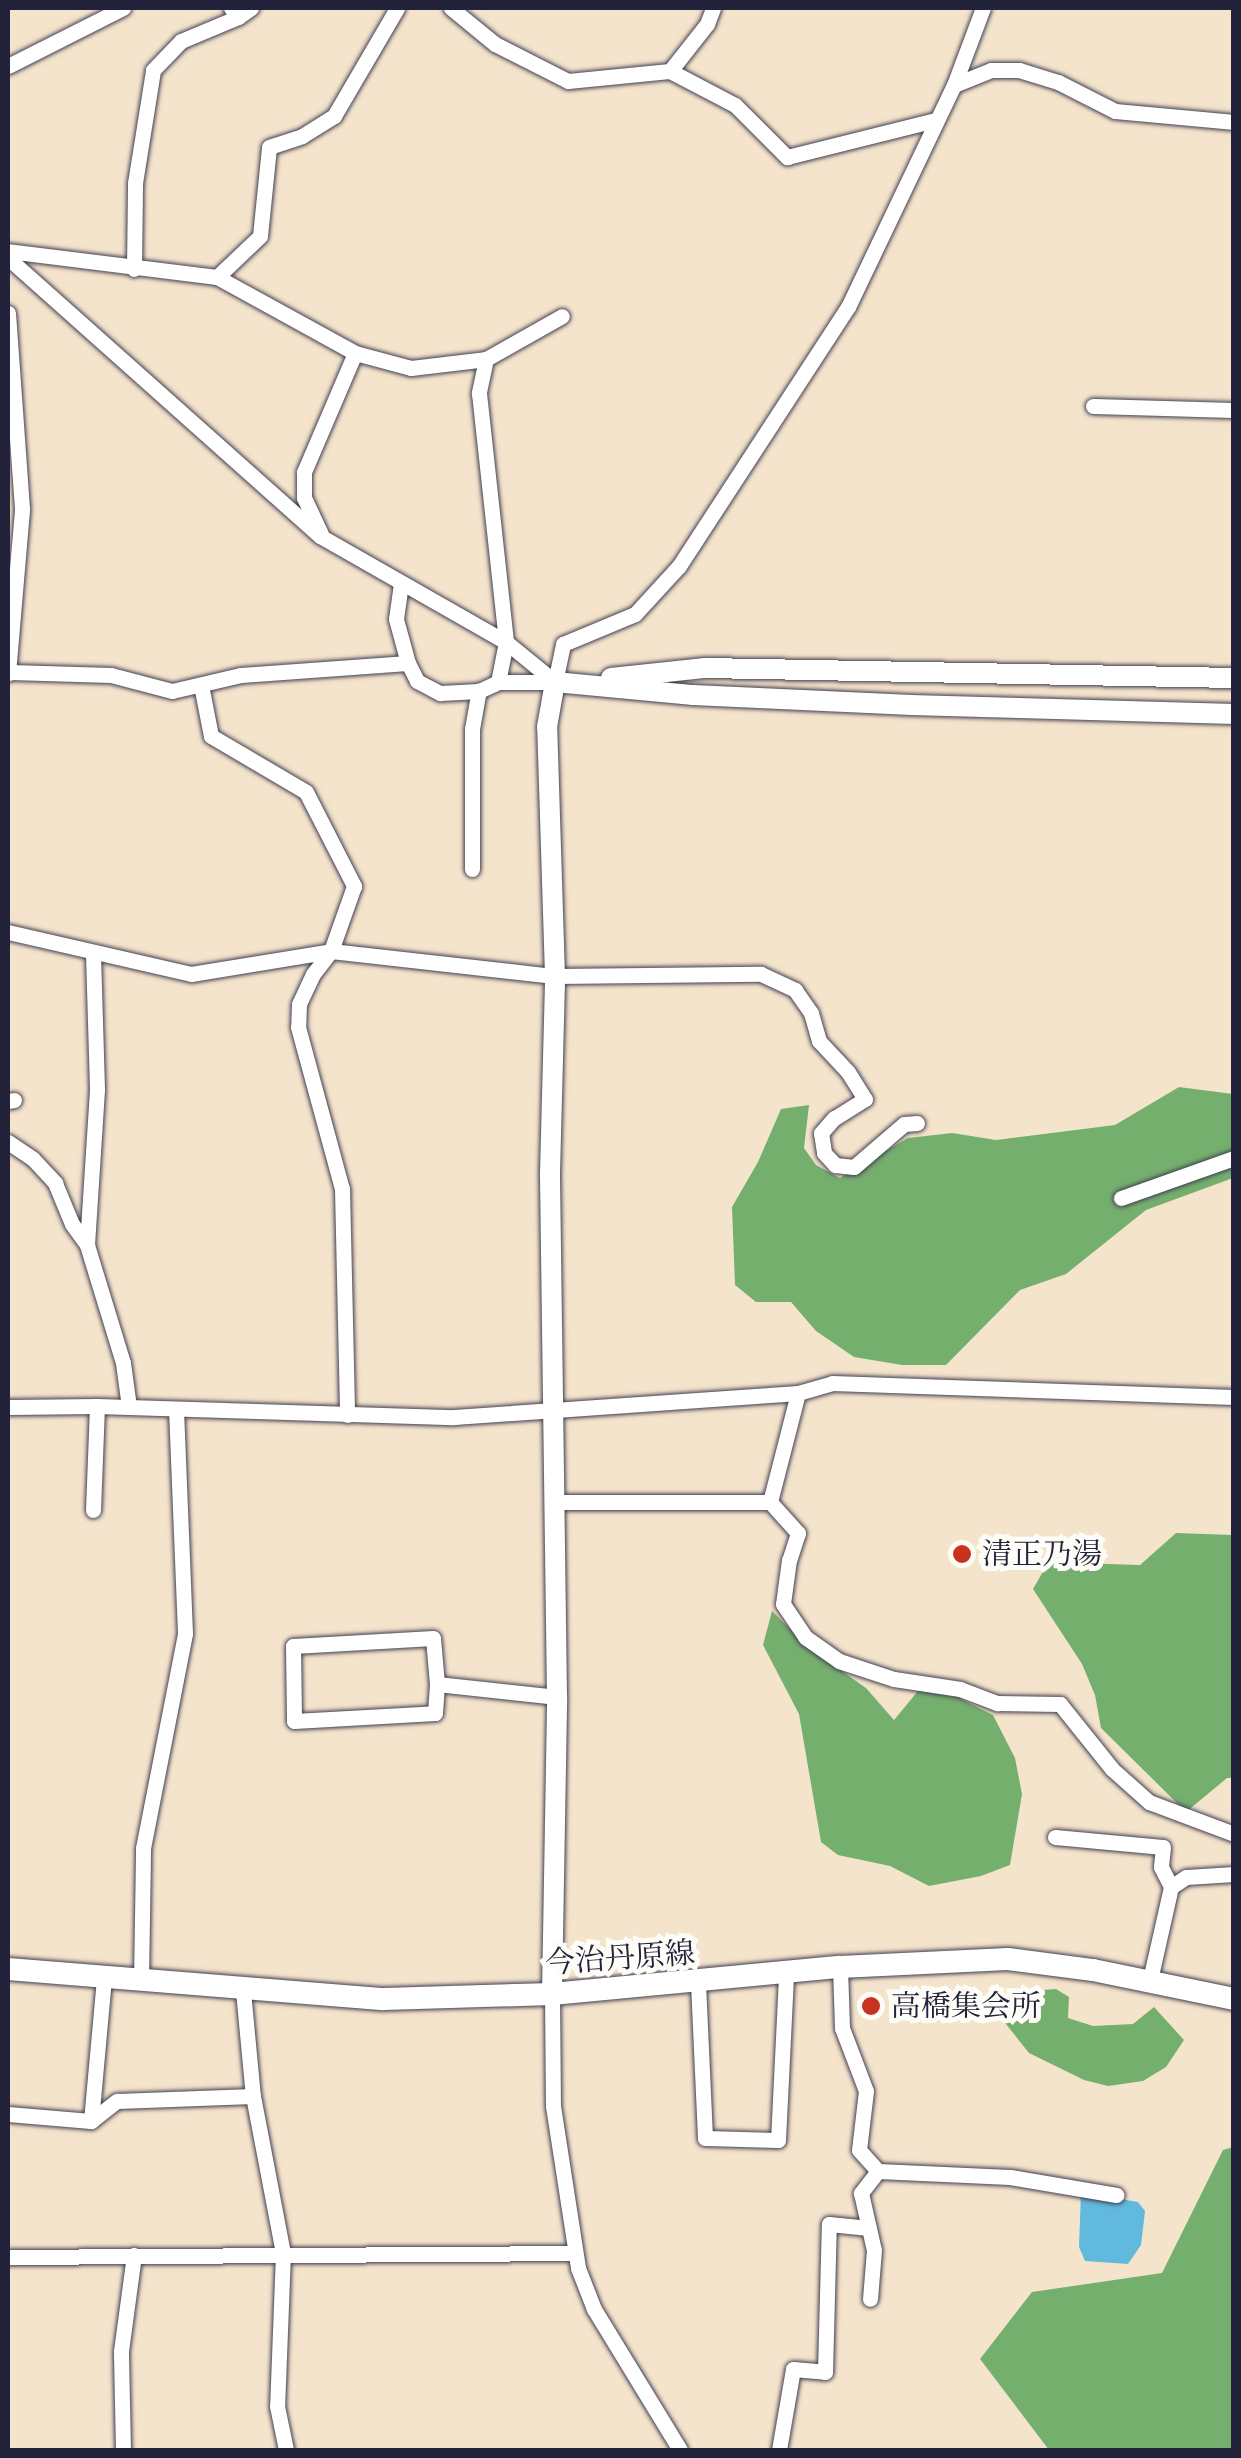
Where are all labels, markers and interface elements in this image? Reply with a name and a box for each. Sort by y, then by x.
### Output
place label: 清正乃湯 [982,1536,1102,1572]
marker: 清正乃湯 [951,1543,973,1565]
street label: 今治丹原線 [544,1935,696,1981]
place label: 高橋集会所 [891,1988,1041,2024]
marker: 高橋集会所 [860,1995,882,2017]

